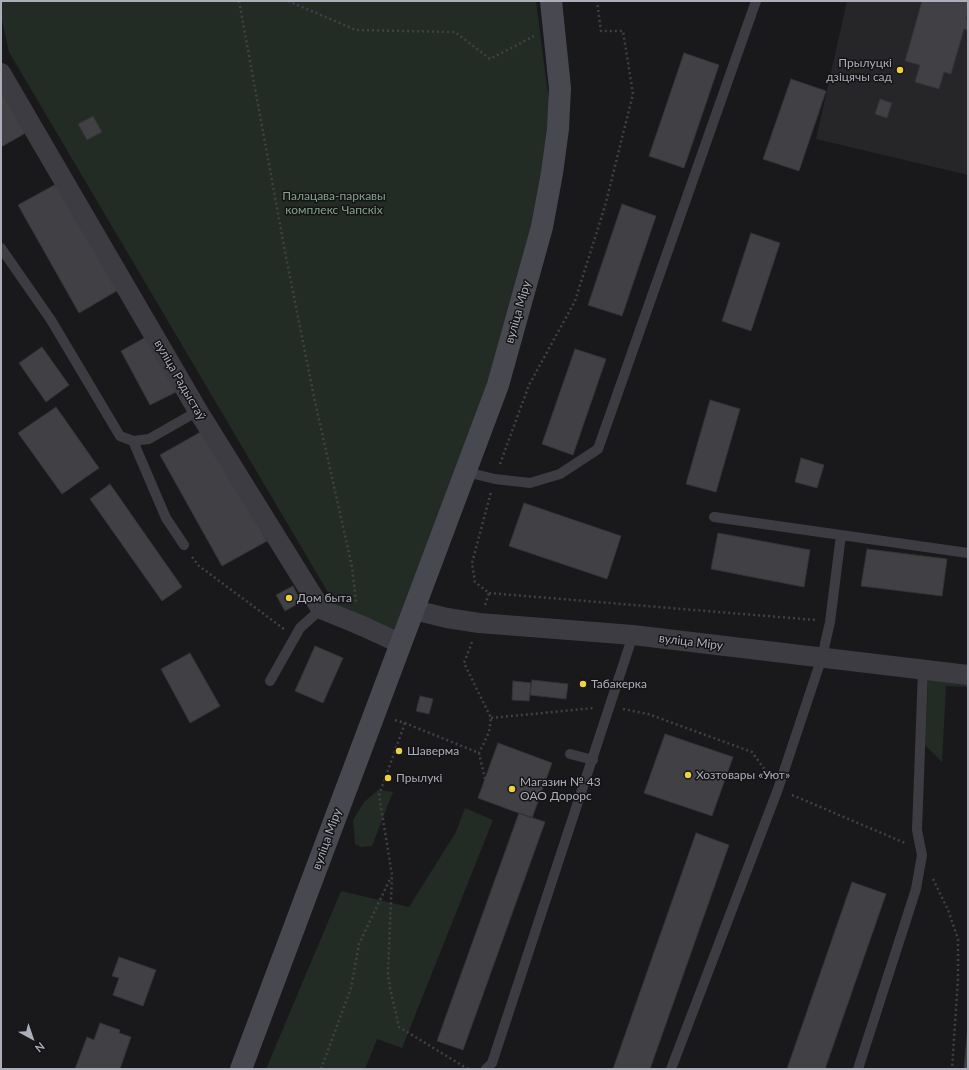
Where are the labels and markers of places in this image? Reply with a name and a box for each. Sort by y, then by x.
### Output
place label: Прылуцкі дзіцячы сад [826,56,892,84]
marker: Прылуцкі дзіцячы сад [895,65,905,75]
place label: Дом быта [297,591,352,605]
marker: Дом быта [284,593,294,603]
place label: Табакерка [591,677,647,691]
marker: Табакерка [578,679,588,689]
place label: Шаверма [407,744,459,758]
marker: Шаверма [394,746,404,756]
place label: Хозтовары «Уют» [696,768,790,782]
marker: Хозтовары «Уют» [683,770,693,780]
place label: Прылукі [396,771,442,785]
marker: Прылукі [383,773,393,783]
place label: Магазин № 43 ОАО Дорорс [520,775,601,803]
marker: Магазин № 43 ОАО Дорорс [507,784,517,794]

